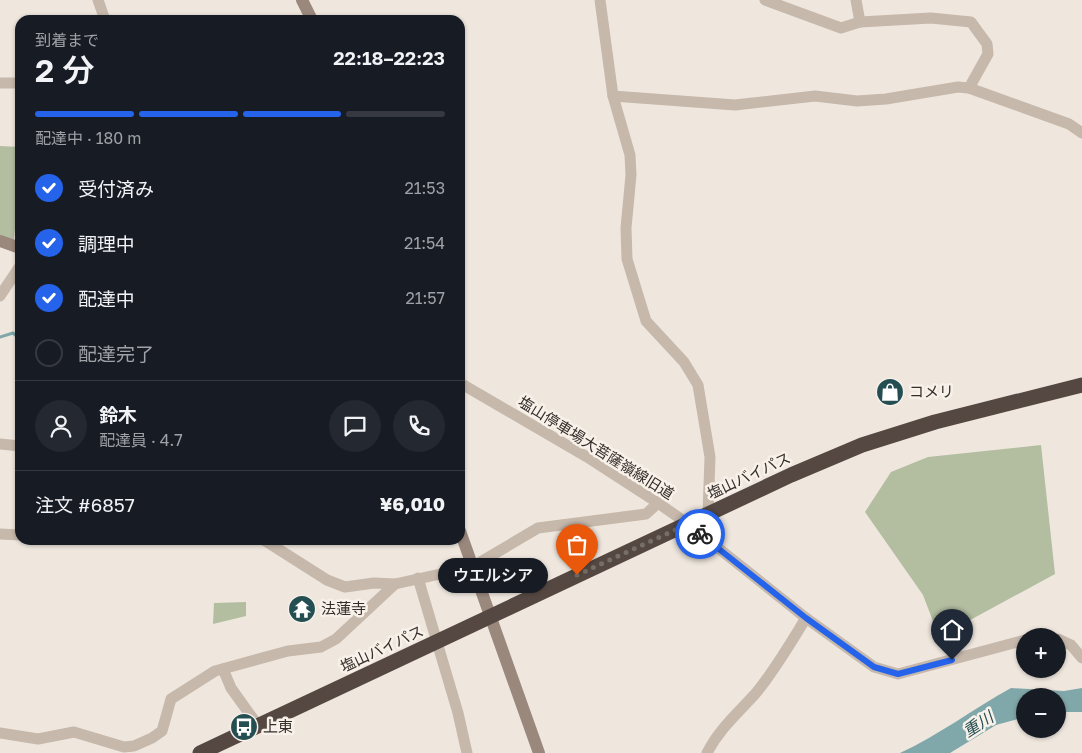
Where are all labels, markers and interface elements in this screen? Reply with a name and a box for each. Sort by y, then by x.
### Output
text: 到着まで [35,30,99,50]
text: 22:18–22:23 [333,46,445,69]
text: 2 分 [35,51,94,89]
text: 配達中 · 180 m [35,128,141,148]
icon: check [35,174,63,202]
text: 受付済み [78,177,154,200]
text: 21:53 [405,178,445,198]
icon: check [35,229,63,257]
text: 調理中 [78,232,135,255]
text: 21:54 [404,233,445,253]
icon: check [35,284,63,312]
text: 配達中 [78,287,135,310]
text: 21:57 [405,288,445,308]
text: 配達完了 [78,342,154,365]
shop icon: コメリ [875,377,905,407]
place label: コメリ [909,382,954,400]
street label: 塩山停車場大菩薩嶺線旧道 [515,392,678,502]
button: person [35,400,87,452]
button: chat [329,400,381,452]
button: phone [393,400,445,452]
text: 鈴木 [99,403,137,426]
text: 配達員 · 4.7 [99,430,183,450]
street label: 塩山バイパス [704,448,793,502]
text: ¥6,010 [380,492,445,515]
text: 注文 #6857 [35,493,135,516]
courier [675,509,725,559]
icon: bike [686,520,714,548]
pin [556,524,598,575]
icon: bag [563,531,591,559]
callout: ウエルシア [437,558,547,592]
text: ウエルシア [453,565,533,585]
temple icon: 法蓮寺 [287,594,317,624]
place label: 法蓮寺 [321,599,366,617]
pin [931,609,973,660]
icon: home [938,616,966,644]
street label: 塩山バイパス [337,621,426,675]
map controls [1016,628,1066,738]
button: + [1016,628,1066,678]
button: − [1016,688,1066,738]
water label: 重川 [959,706,999,741]
bus stop icon: 上東 [229,712,259,742]
place label: 上東 [263,717,293,735]

